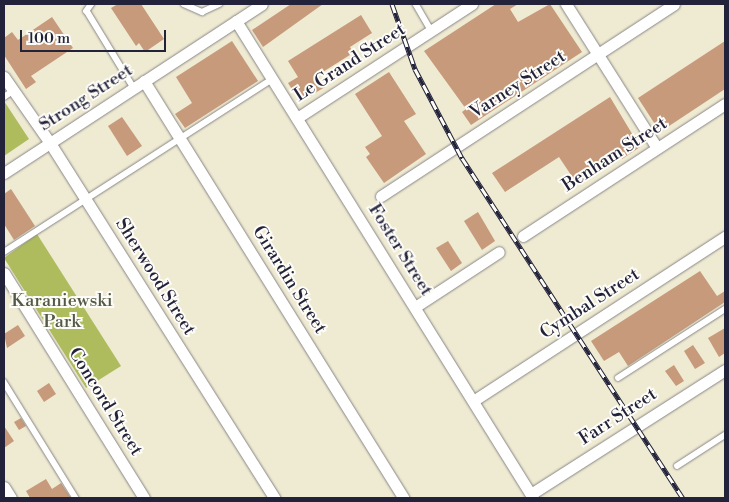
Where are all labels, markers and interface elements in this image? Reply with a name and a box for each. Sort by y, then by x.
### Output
street label: Le Grand Street [290,19,410,107]
scale bar [22,20,169,52]
text: 100 m [28,29,70,48]
street label: Varney Street [466,46,570,124]
street label: Strong Street [35,60,137,136]
street label: Benham Street [559,113,671,197]
street label: Foster Street [363,200,437,300]
street label: Sherwood Street [110,214,200,340]
street label: Girardin Street [247,222,331,338]
street label: Cymbal Street [536,264,644,344]
park label: Karaniewski Park [11,291,113,334]
street label: Concord Street [63,344,147,460]
street label: Farr Street [575,384,661,450]

